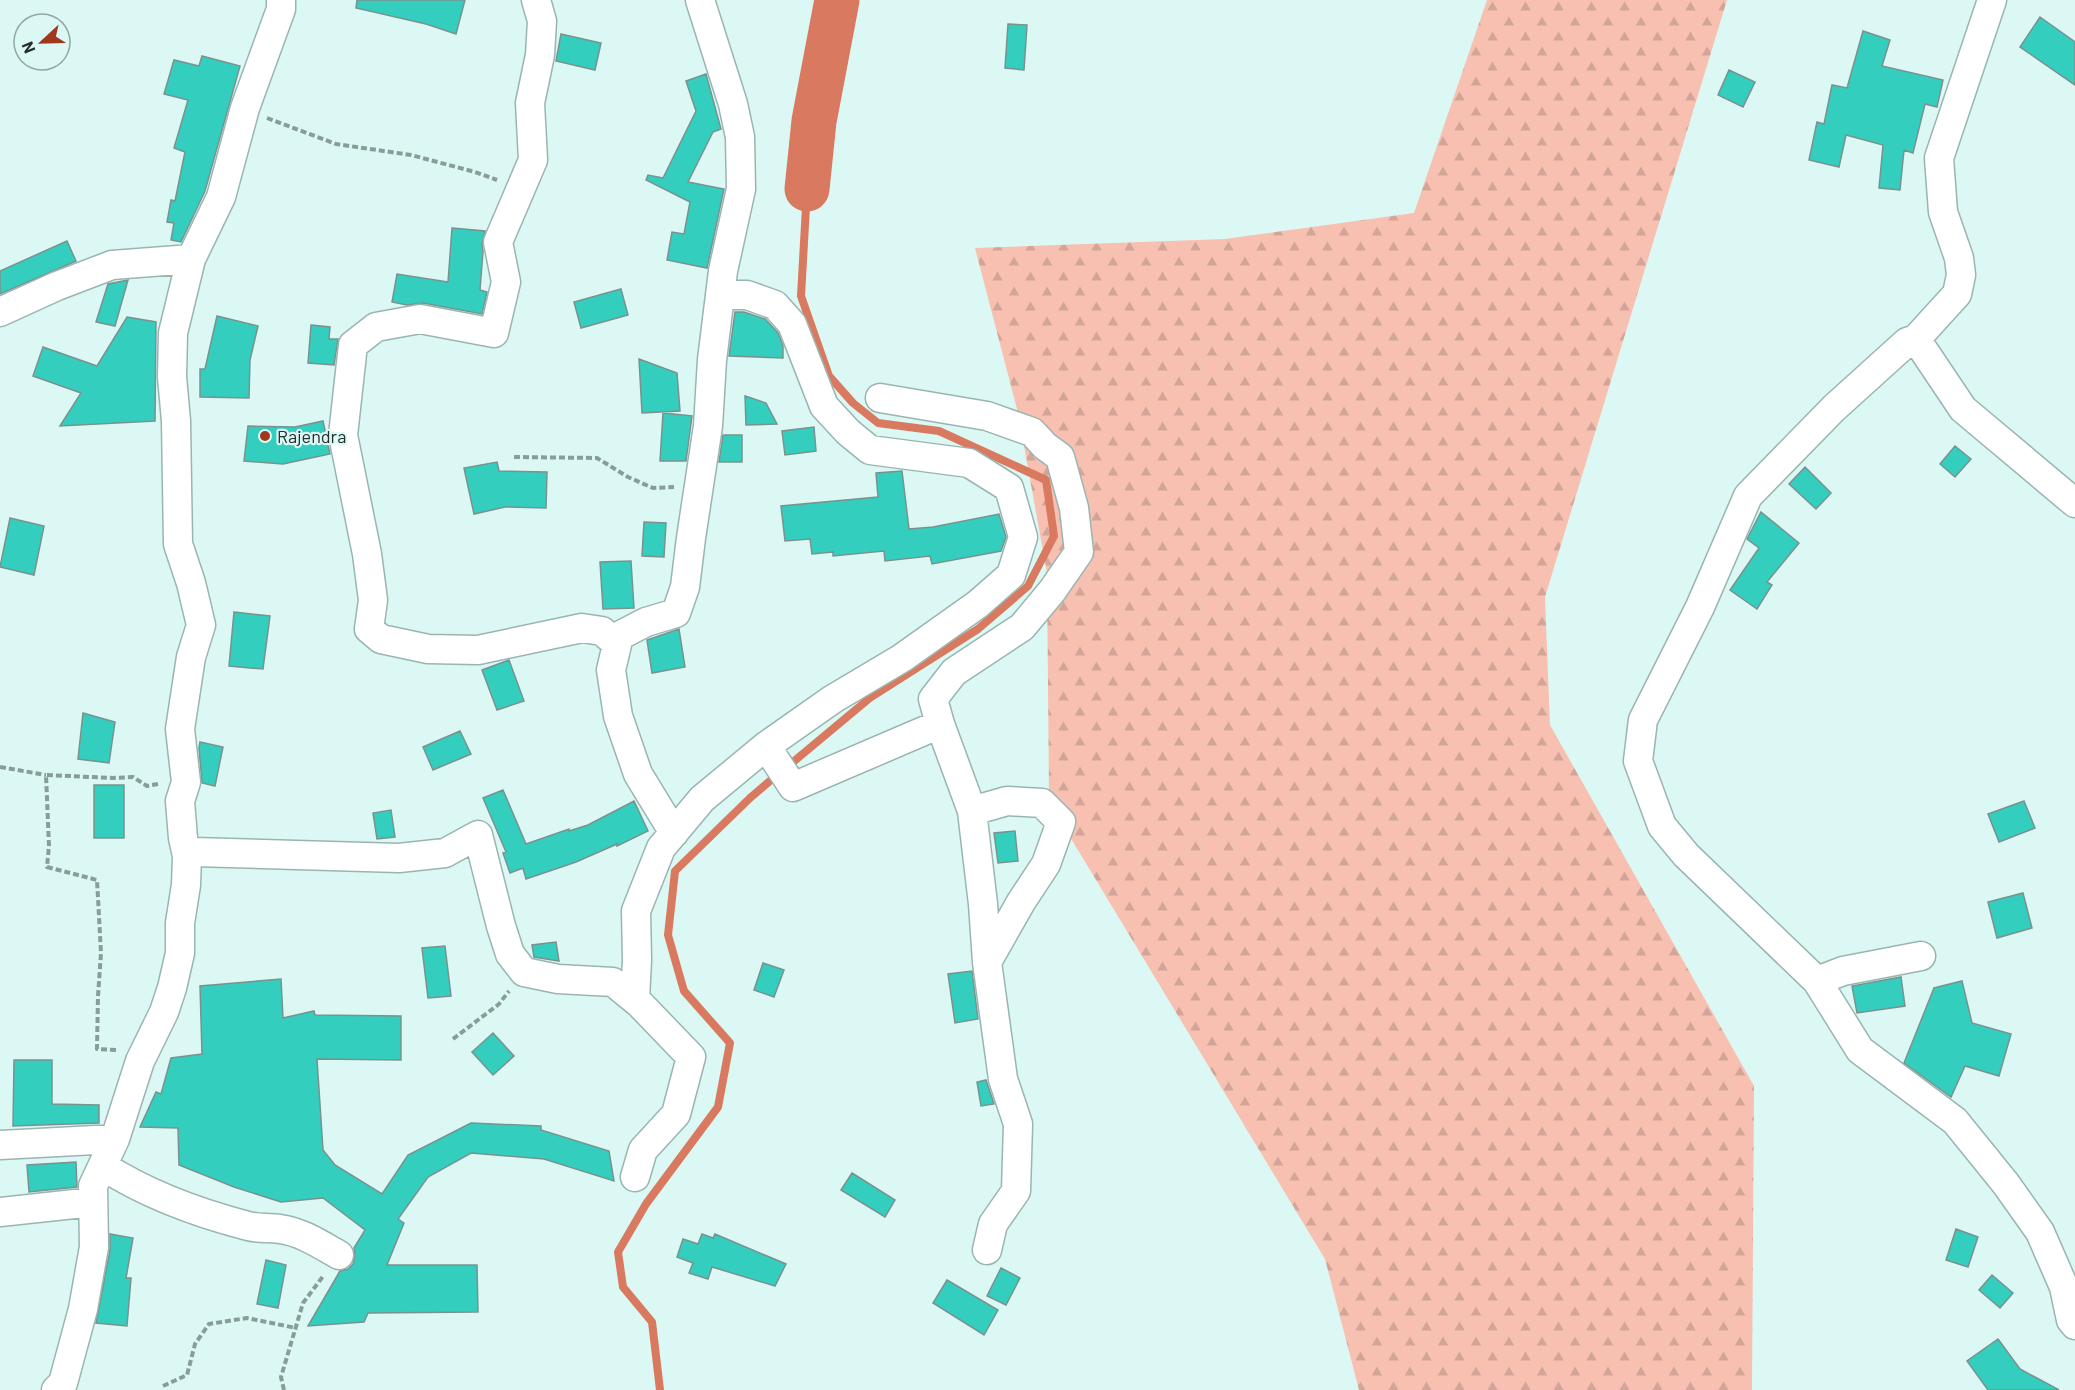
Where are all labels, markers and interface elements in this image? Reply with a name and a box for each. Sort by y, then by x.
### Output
north arrow [12,12,72,72]
text: N [17,39,38,56]
place label: Rajendra [277,425,346,447]
marker: Rajendra [258,429,272,443]

